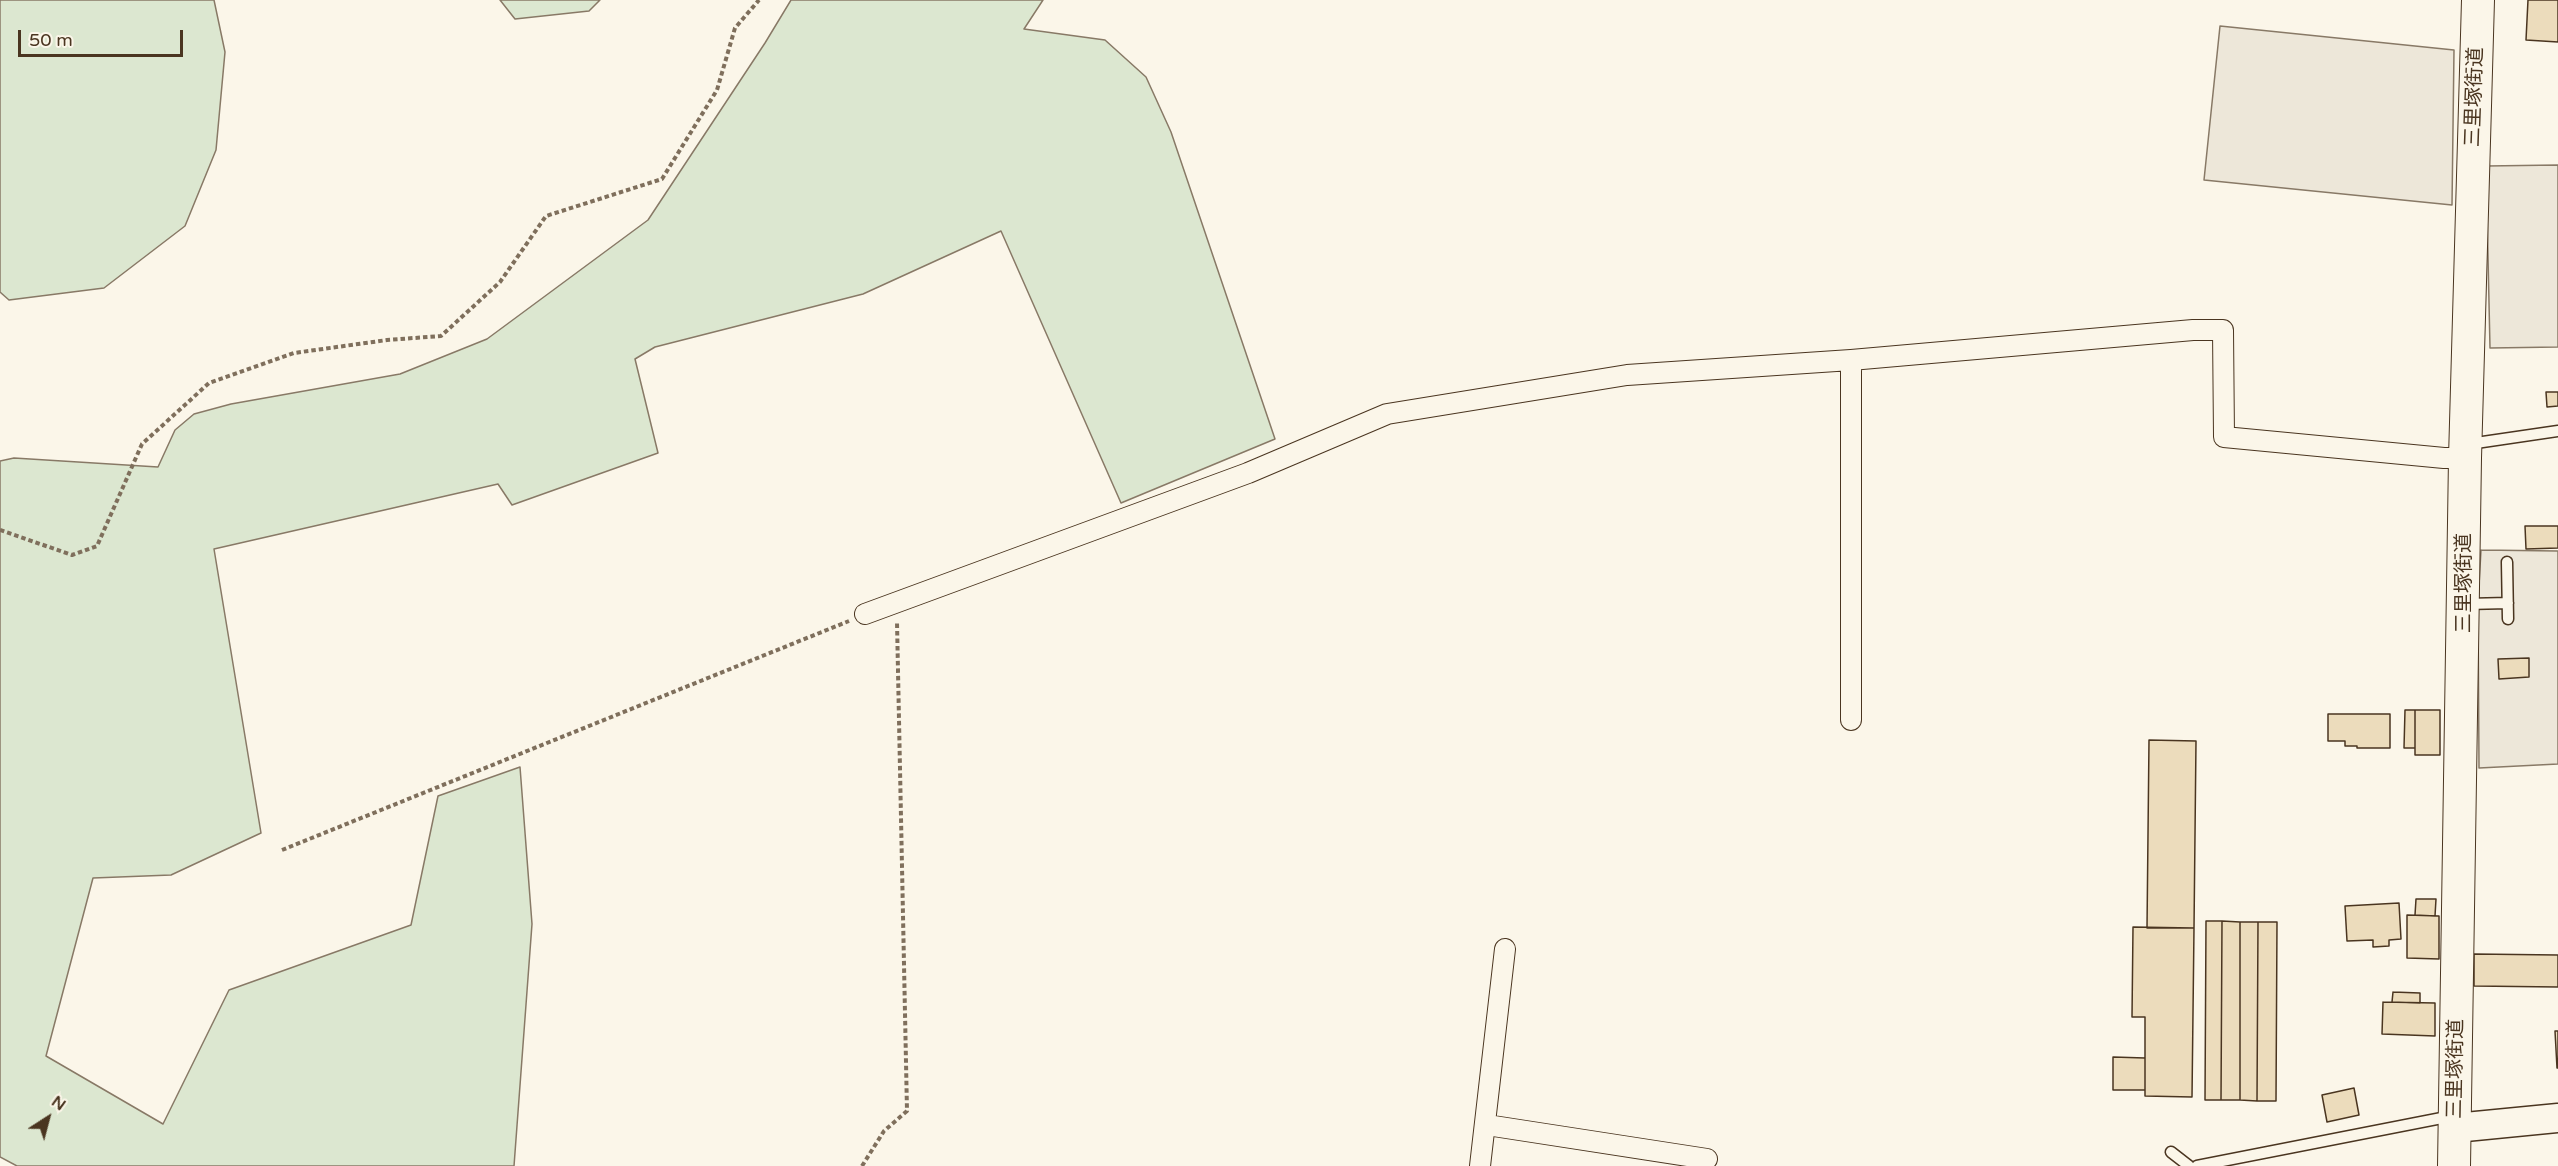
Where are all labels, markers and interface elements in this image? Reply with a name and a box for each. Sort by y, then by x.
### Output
scale bar [21,18,186,56]
text: 50 m [29,29,73,51]
street label: 三里塚街道 [2461,47,2489,147]
street label: 三里塚街道 [2453,533,2477,633]
street label: 三里塚街道 [2443,1019,2469,1119]
north arrow [18,1088,78,1148]
text: N [47,1092,70,1115]

